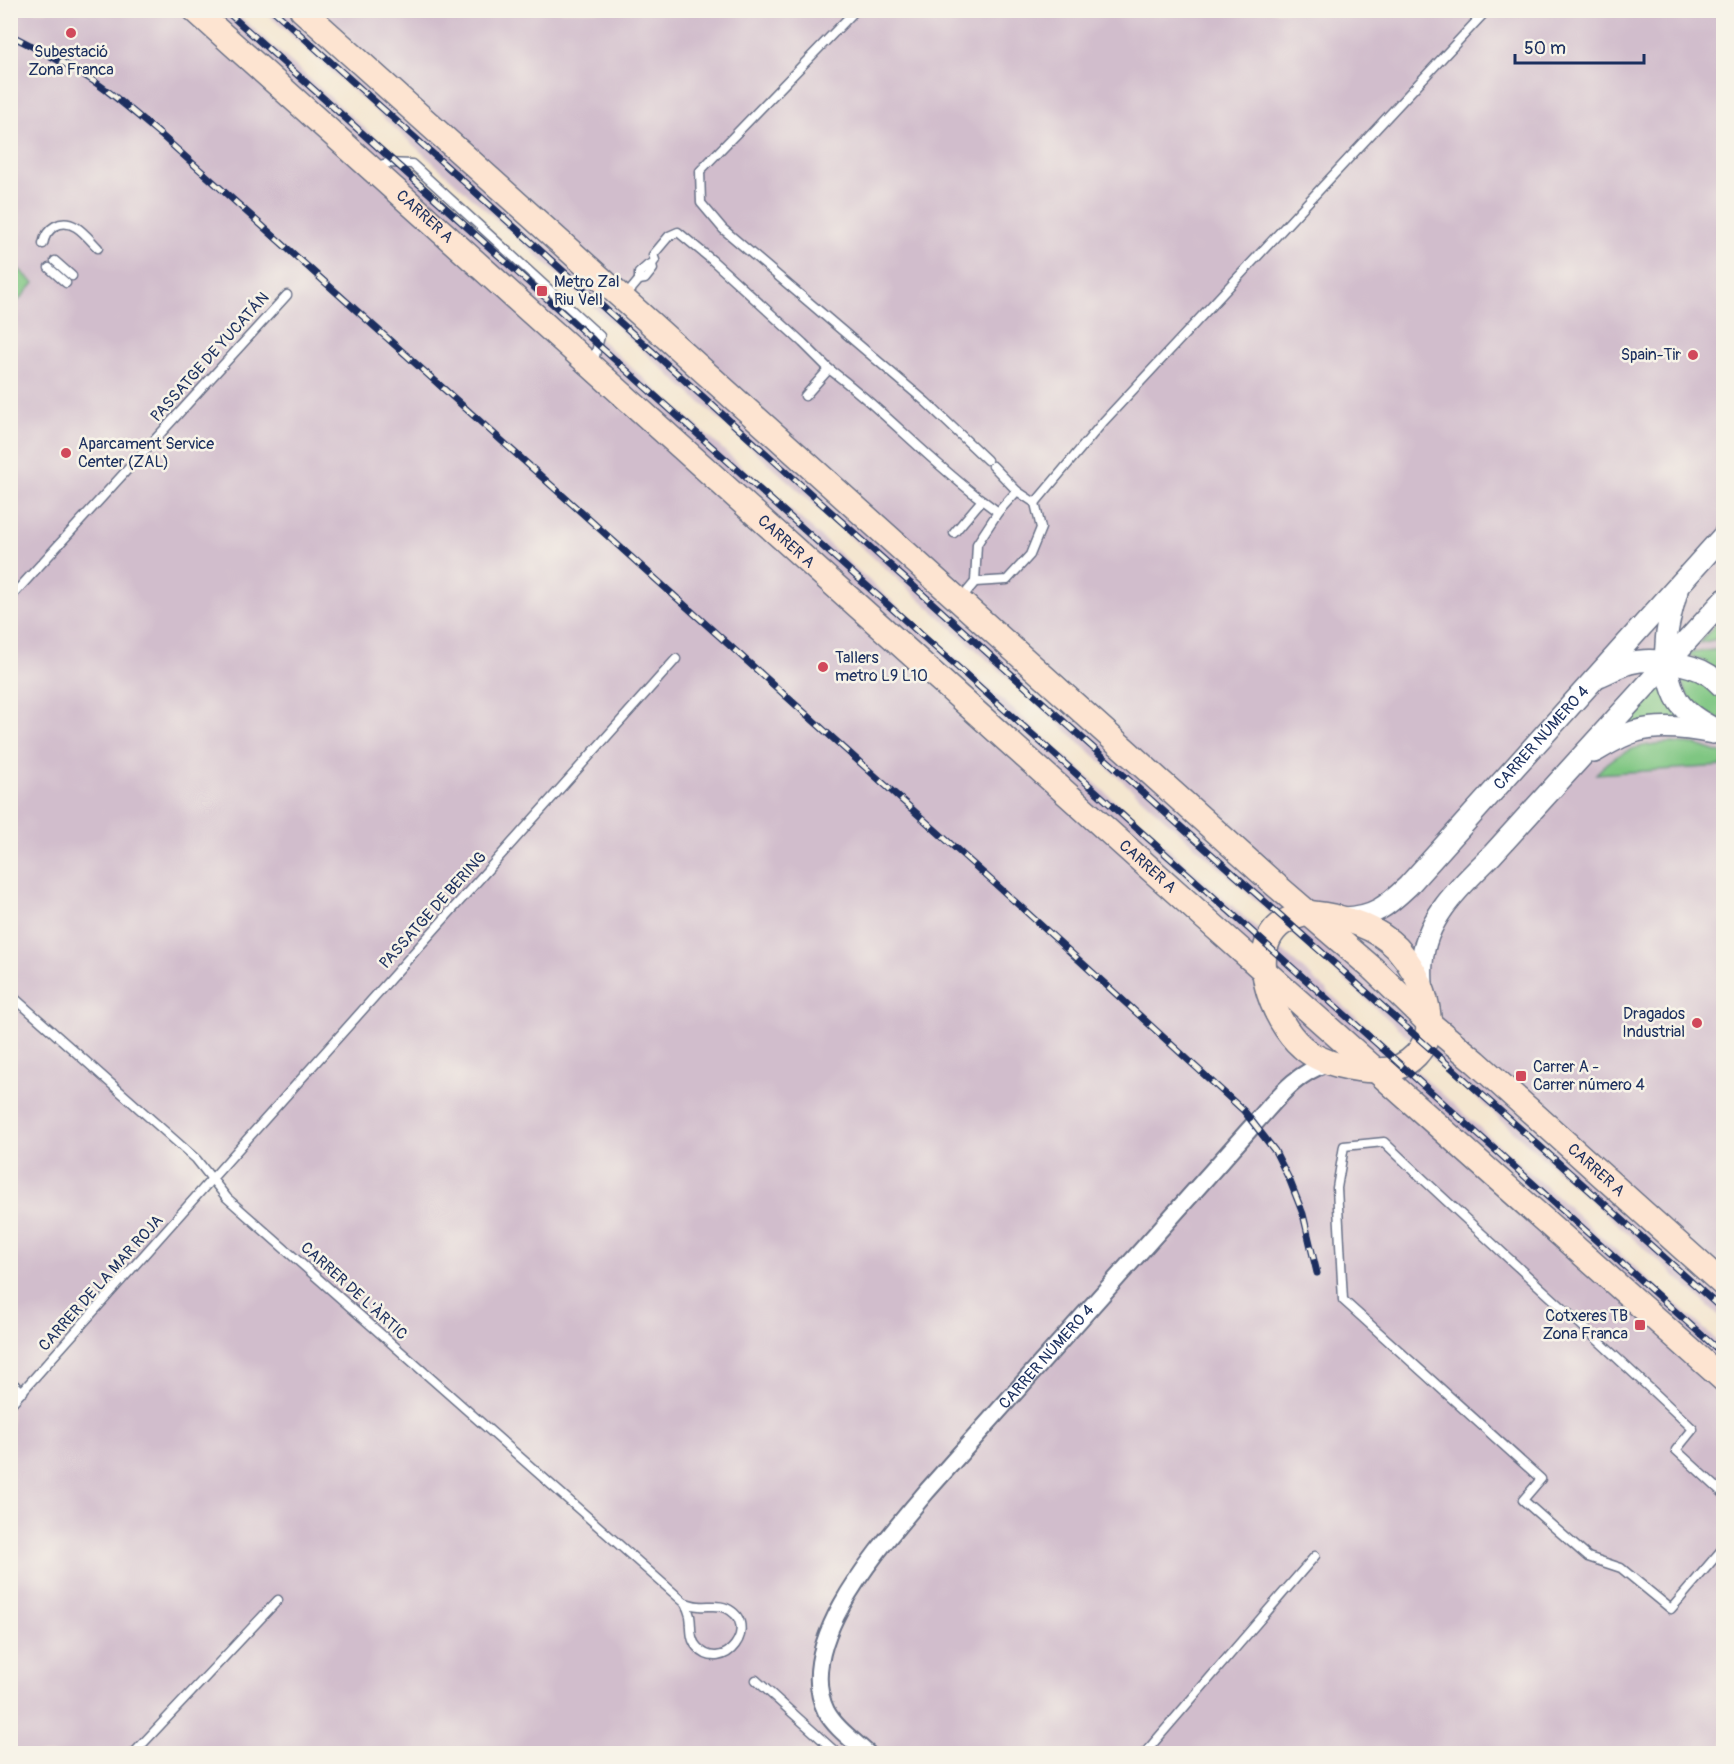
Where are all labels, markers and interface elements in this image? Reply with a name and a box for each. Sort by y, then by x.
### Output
marker: Subestació Zona Franca [64,26,78,40]
scale bar [1515,27,1644,65]
text: 50 m [1524,37,1566,60]
place label: Subestació Zona Franca [28,42,114,80]
street label: CARRER A [392,186,458,248]
place label: Metro Zal Riu Vell [554,272,619,310]
marker: Metro Zal Riu Vell [535,284,549,298]
street label: PASSATGE DE YUCATÁN [146,288,274,426]
place label: Spain-Tir [1621,345,1681,365]
marker: Spain-Tir [1686,348,1700,362]
place label: Aparcament Service Center (ZAL) [78,434,214,472]
marker: Aparcament Service Center (ZAL) [59,446,73,460]
street label: CARRER A [753,511,819,572]
place label: Tallers metro L9 L10 [835,648,928,686]
marker: Tallers metro L9 L10 [816,660,830,674]
street label: CARRER NÚMERO 4 [1489,682,1593,794]
street label: CARRER A [1115,836,1180,897]
street label: PASSATGE DE BERING [375,847,491,973]
place label: Dragados Industrial [1622,1004,1685,1042]
marker: Dragados Industrial [1690,1016,1704,1030]
place label: Carrer A - Carrer número 4 [1533,1057,1645,1095]
marker: Carrer A - Carrer número 4 [1514,1069,1528,1083]
street label: CARRER A [1563,1139,1629,1201]
street label: CARRER DE LA MAR ROJA [34,1211,168,1355]
street label: CARRER DE L'ÀRTIC [296,1238,412,1344]
street label: CARRER NÚMERO 4 [995,1300,1098,1413]
place label: Cotxeres TB Zona Franca [1542,1306,1628,1344]
marker: Cotxeres TB Zona Franca [1633,1318,1647,1332]

